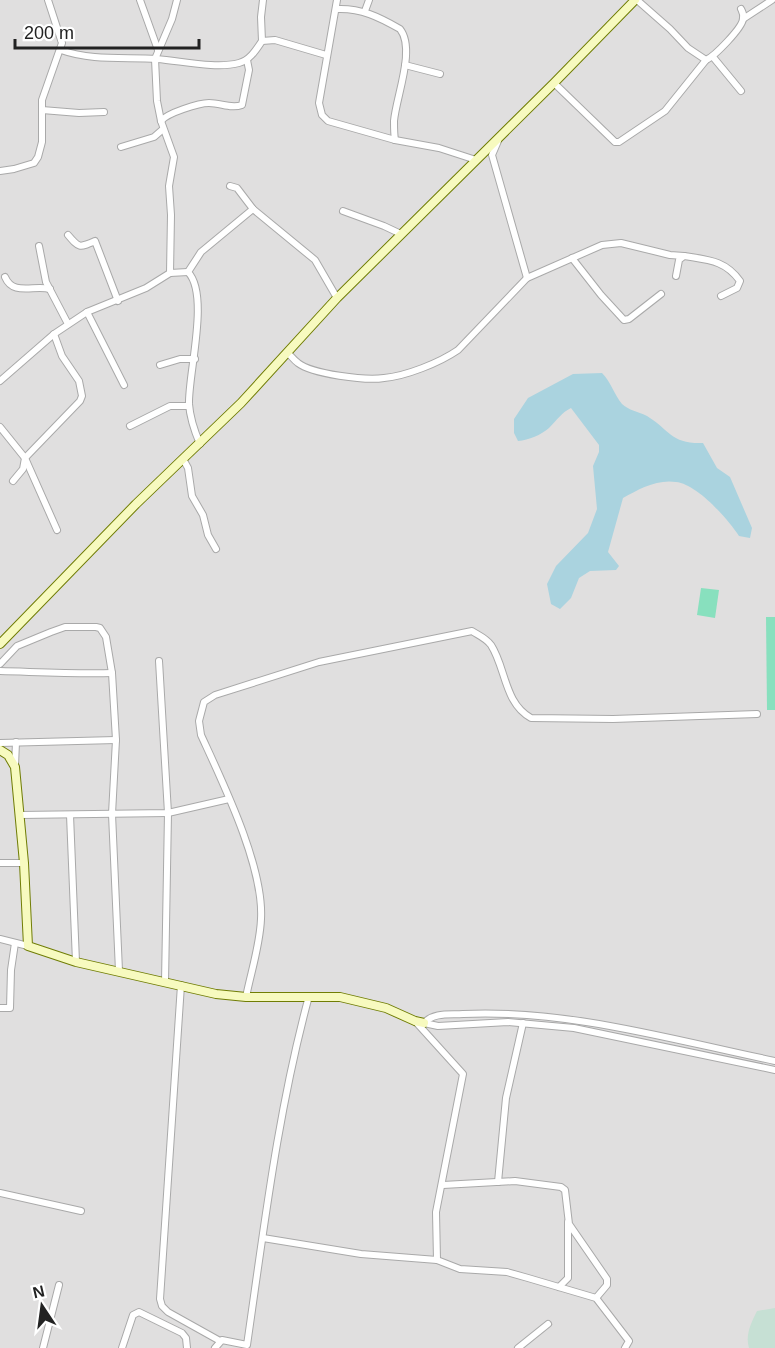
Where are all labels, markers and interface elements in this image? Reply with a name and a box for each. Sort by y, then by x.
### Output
scale bar [15,12,200,50]
text: 200 m [24,23,74,43]
north arrow [12,1276,72,1336]
text: N [31,1282,46,1301]

